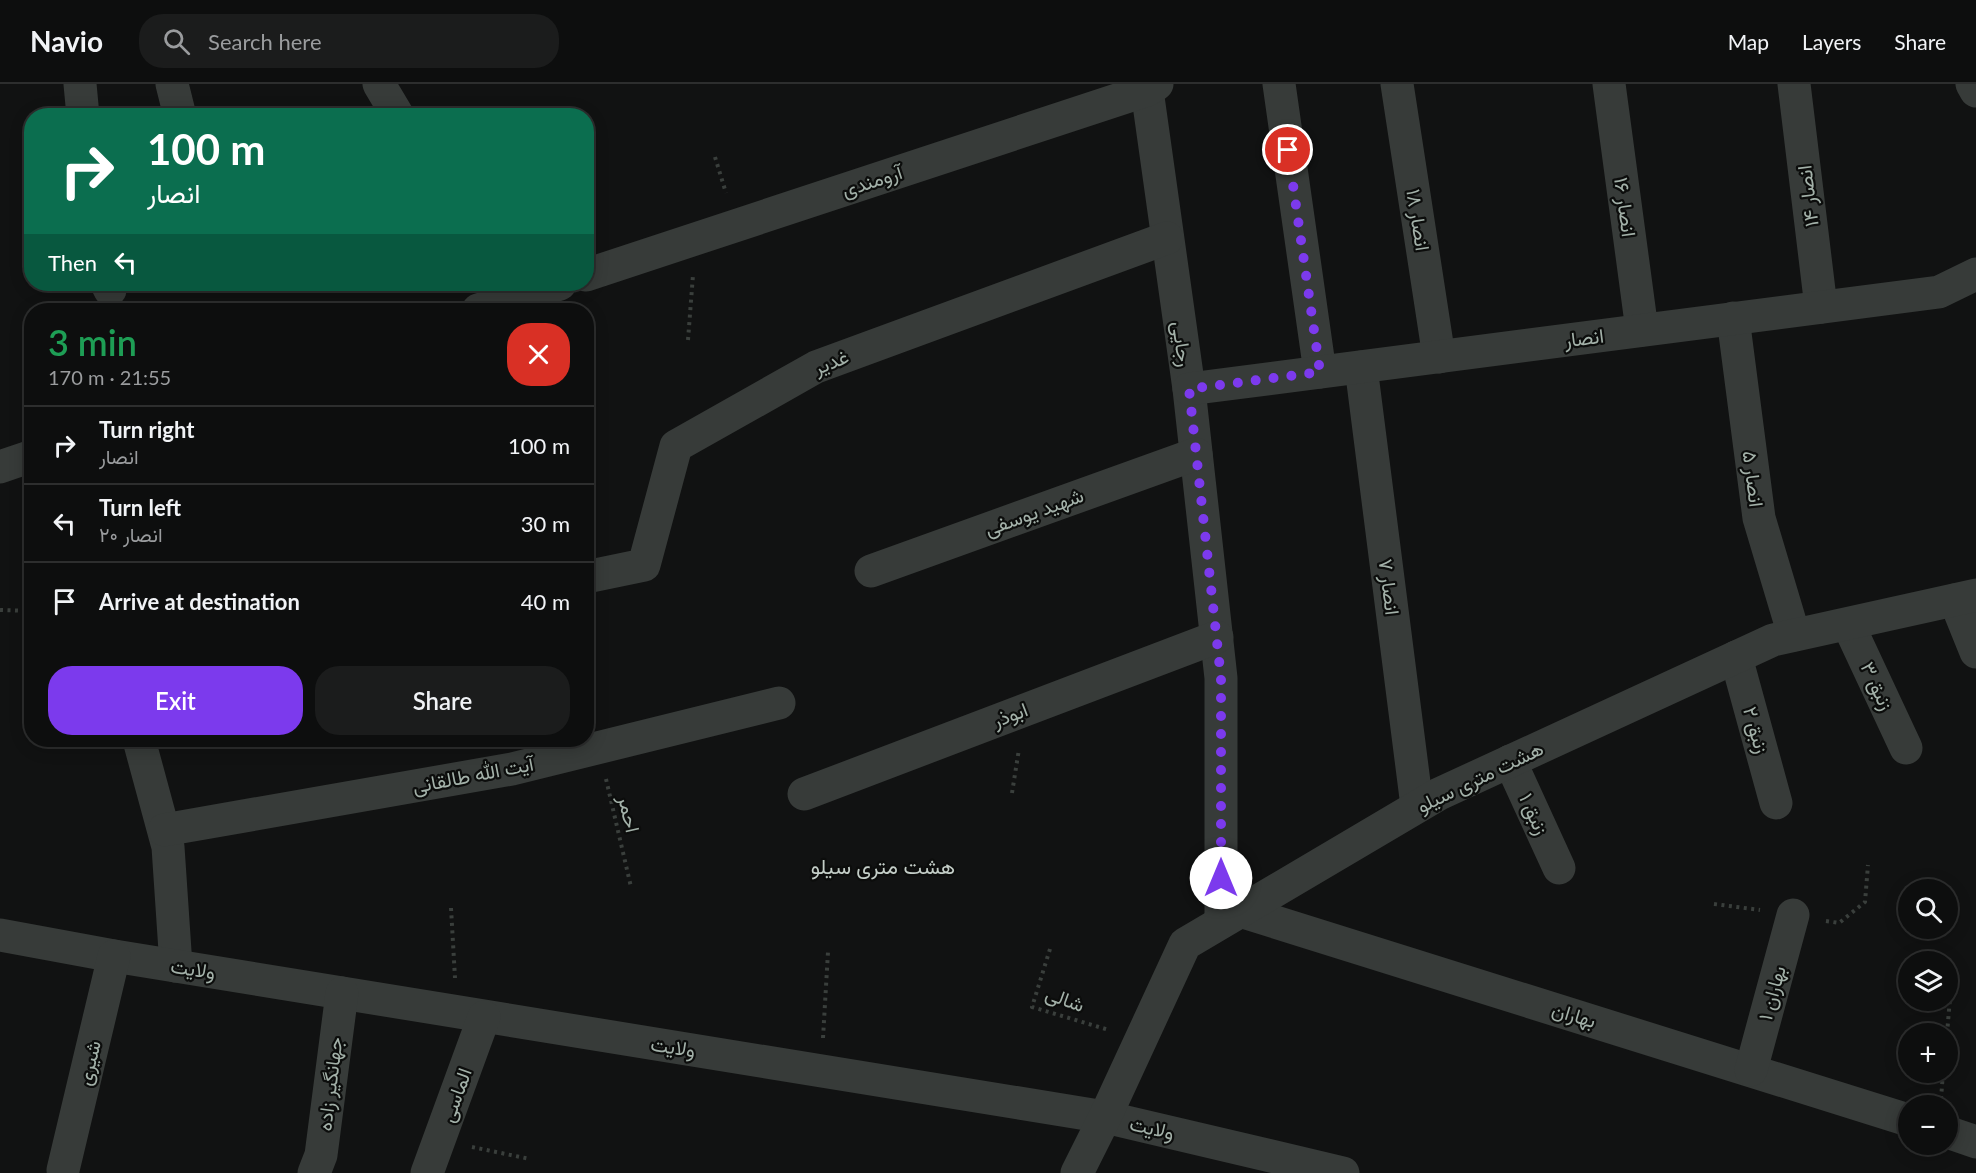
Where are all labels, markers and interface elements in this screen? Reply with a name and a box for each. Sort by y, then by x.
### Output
search box [139,14,559,68]
text: Navio [30,24,103,58]
icon: search [160,25,193,58]
text: Search here [208,28,322,55]
text: Map [1728,29,1769,54]
text: Layers [1802,29,1861,54]
text: Share [1894,29,1946,54]
text: 100 m [147,124,265,174]
pin [1262,124,1313,175]
icon: right [48,132,126,210]
icon: arrive [1271,133,1304,166]
street label: آرومندی [838,159,907,203]
street label: انصار ۱۴ [1791,164,1825,228]
street label: انصار ۱۶ [1608,175,1642,239]
text: انصار [147,176,201,209]
street label: انصار ۱۸ [1400,187,1436,253]
icon: left [109,246,142,279]
text: Then [48,249,97,276]
street label: رجایی [1166,319,1198,369]
text: 3 min [48,320,137,364]
button: close [507,323,570,386]
street label: انصار [1562,323,1605,353]
street label: غدیر [809,343,852,381]
text: 170 m · 21:55 [48,365,171,389]
text: Turn right [99,416,194,443]
icon: right [48,429,81,462]
text: 100 m [508,432,570,459]
text: انصار [99,444,139,468]
street label: انصار ۵ [1737,449,1769,509]
street label: شهید یوسفی [981,482,1087,542]
text: Turn left [99,494,181,521]
icon: left [48,507,81,540]
text: 30 m [521,510,570,537]
text: انصار ۲۰ [99,522,163,546]
street label: انصار ۷ [1373,557,1405,617]
icon: arrive [48,585,81,618]
text: Arrive at destination [99,588,300,615]
text: 40 m [521,588,570,615]
street label: زنبق ۳ [1855,658,1899,714]
button: Exit [48,666,303,735]
button: Share [315,666,570,735]
street label: ابوذر [988,696,1031,734]
street label: زنبق ۲ [1737,703,1775,757]
street label: هشت متری سیلو [1412,735,1548,819]
street label: آیت الله طالقانی [410,750,537,798]
street label: زنبق ۱ [1513,789,1555,839]
street label: احمر [612,792,646,835]
position arrow [1189,846,1253,910]
district label: هشت متری سیلو [811,853,955,880]
map controls [1898,879,1958,1155]
button: search [1898,879,1958,939]
button: layers [1898,951,1958,1011]
street label: ولایت [169,953,217,985]
street label: ۱ بهاران [1752,963,1792,1023]
street label: شالی [1042,980,1088,1017]
street label: بهاران [1549,996,1599,1034]
button: + [1898,1023,1958,1083]
street label: ولایت [649,1031,697,1063]
street label: جهانگیر زاده [311,1036,349,1132]
street label: شیری [71,1038,107,1088]
street label: الماسی [434,1064,477,1125]
button: − [1898,1095,1958,1155]
street label: ولایت [1127,1110,1177,1146]

